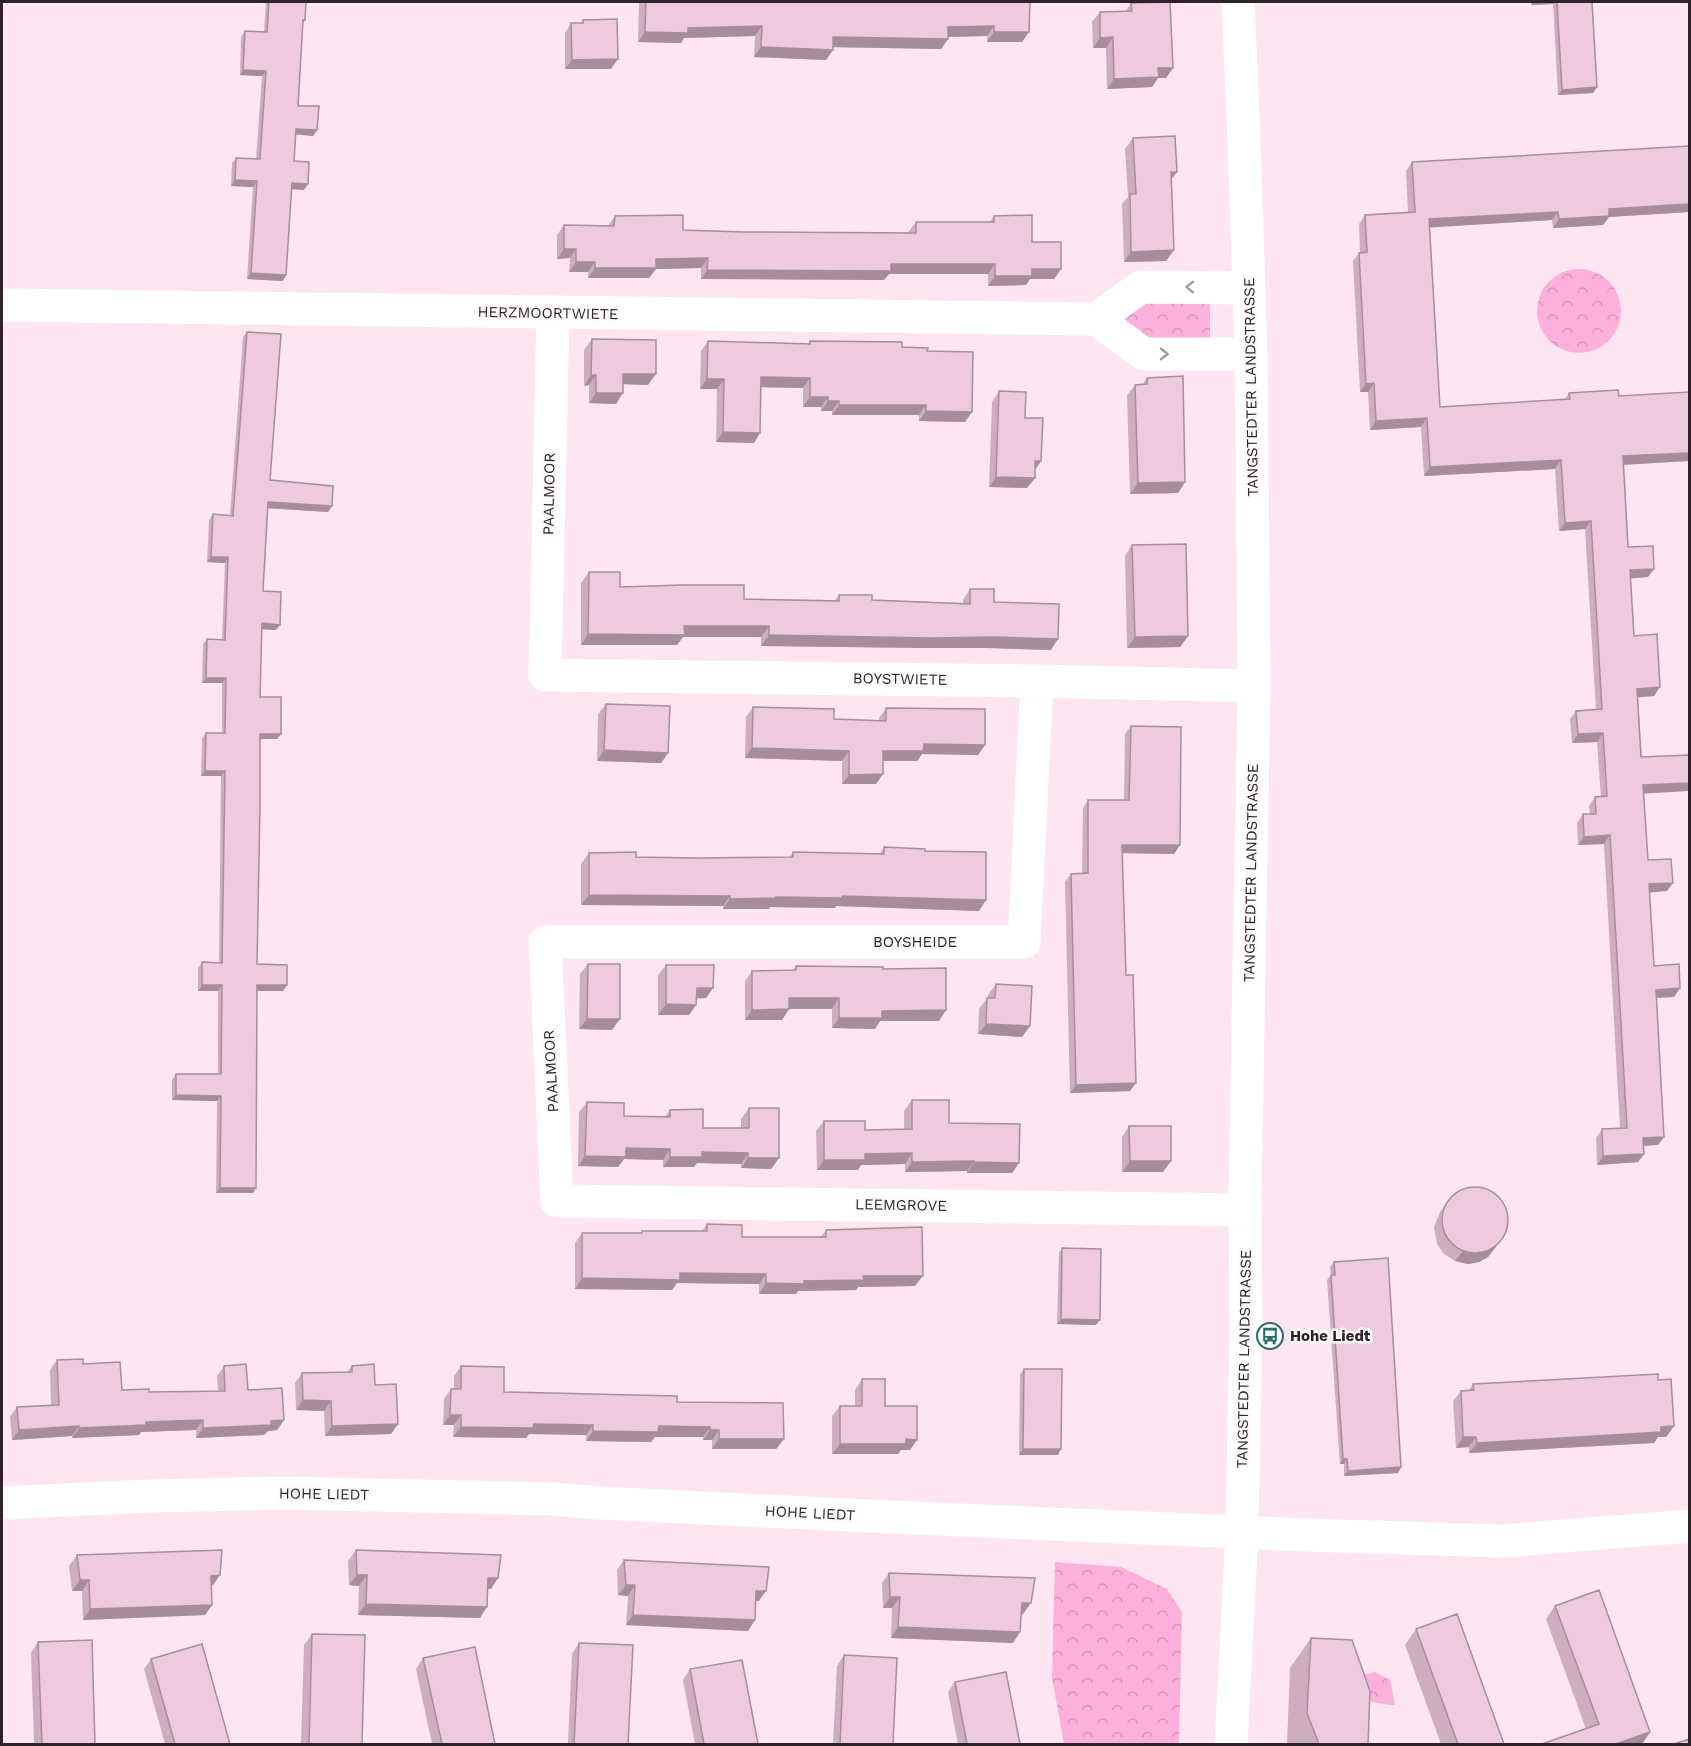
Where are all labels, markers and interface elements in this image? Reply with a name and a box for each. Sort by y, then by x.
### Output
street label: TANGSTEDTER LANDSTRASSE [1240,277,1262,497]
one-way arrow [1186,281,1195,293]
street label: HERZMOORTWIETE [477,303,619,323]
one-way arrow [1159,348,1168,360]
street label: PAALMOOR [539,453,559,535]
street label: BOYSTWIETE [853,669,947,689]
street label: TANGSTEDTER LANDSTRASSE [1240,763,1262,983]
street label: BOYSHEIDE [873,933,957,951]
street label: PAALMOOR [540,1029,562,1113]
street label: LEEMGROVE [855,1195,947,1215]
street label: TANGSTEDTER LANDSTRASSE [1233,1249,1255,1469]
bus stop icon: Hohe Liedt [1255,1321,1285,1351]
place label: Hohe Liedt [1290,1327,1371,1345]
street label: HOHE LIEDT [279,1484,369,1504]
street label: HOHE LIEDT [764,1502,856,1524]

